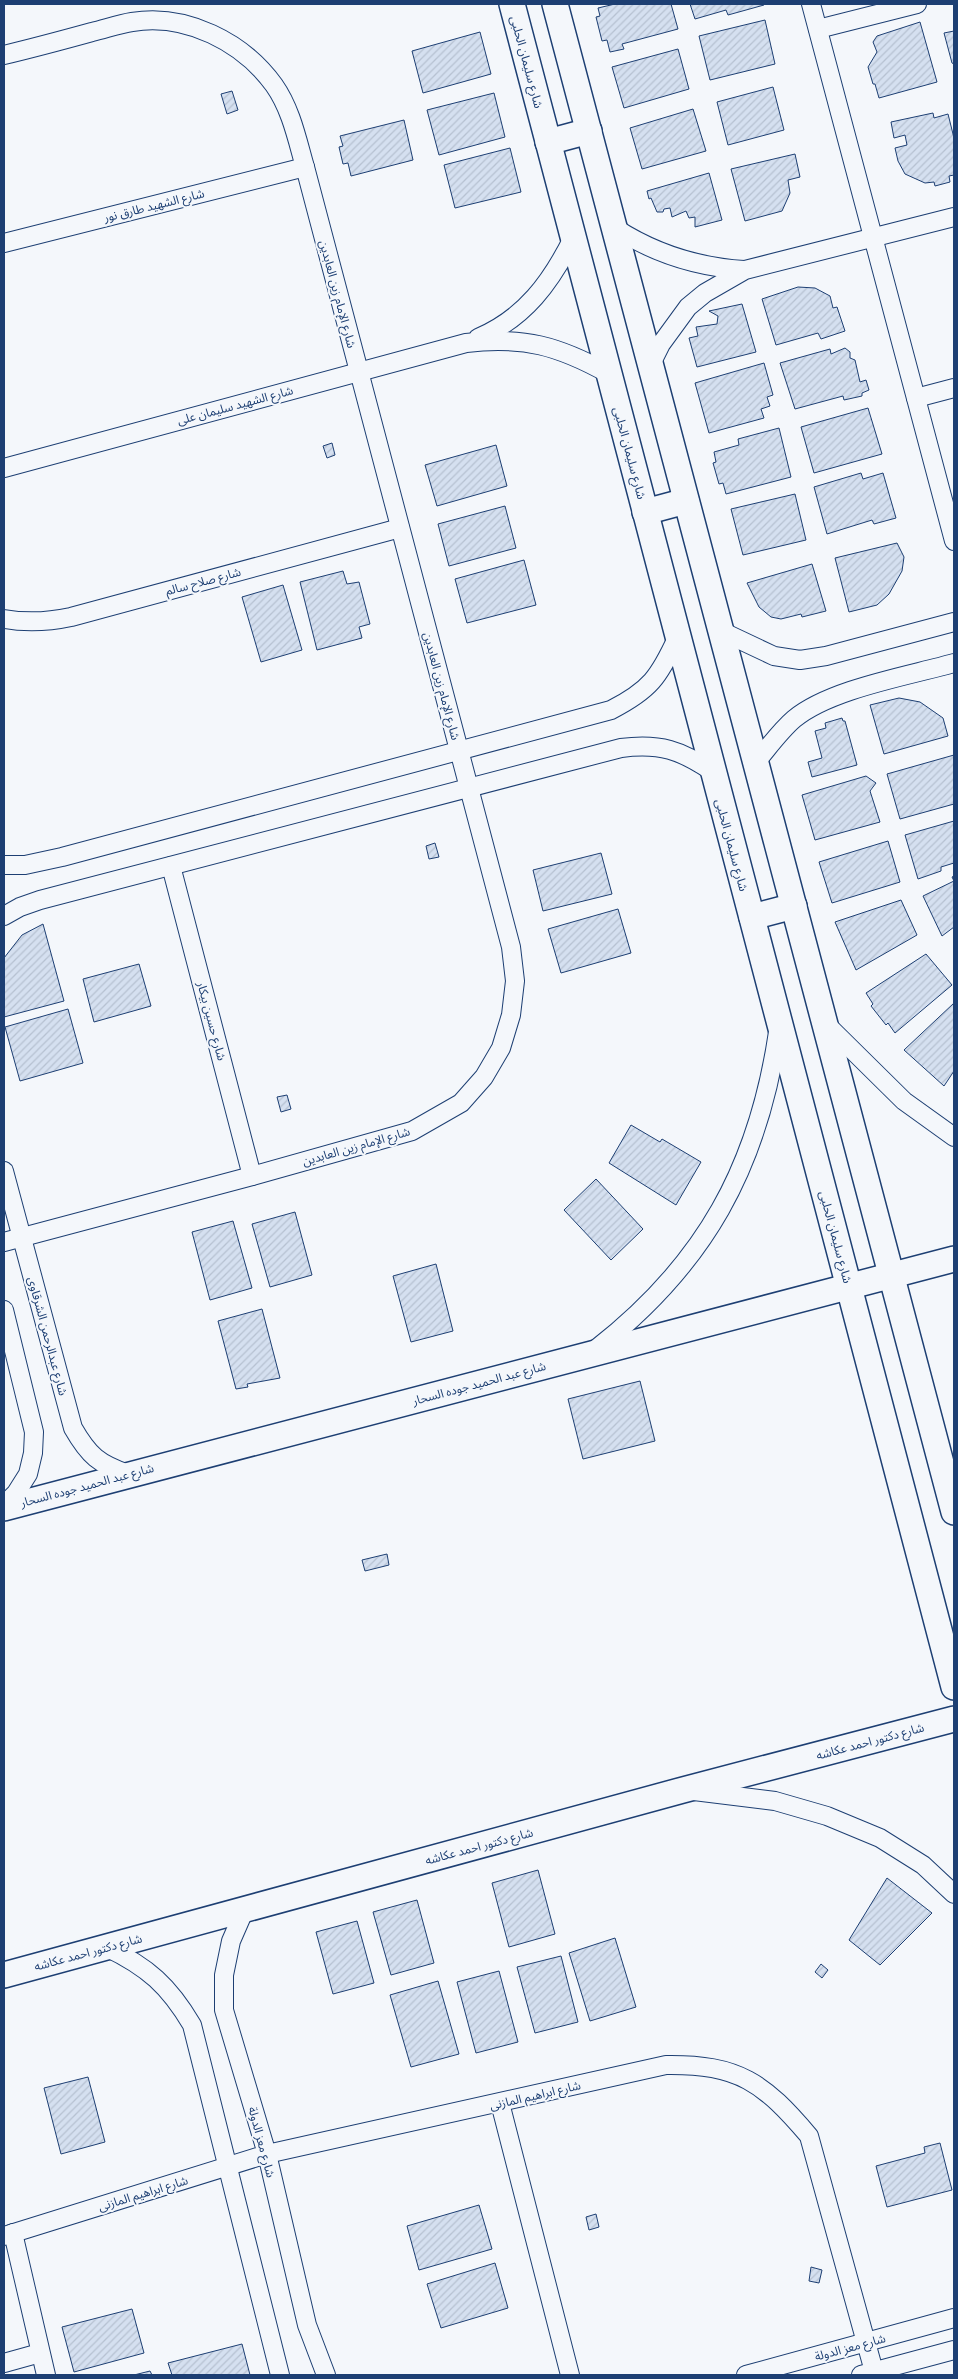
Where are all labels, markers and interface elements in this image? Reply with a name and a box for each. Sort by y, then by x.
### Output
street label: شارع سليمان الحلبى [505,14,547,110]
street label: شارع الشهيد طارق نور [101,185,206,227]
street label: شارع الإمام زين العابدين [314,238,360,350]
street label: شارع الشهيد سليمان على [175,382,295,430]
street label: شارع سليمان الحلبى [608,405,650,501]
street label: شارع صلاح سالم [164,564,243,600]
street label: شارع الإمام زين العابدين [418,630,464,742]
street label: شارع سليمان الحلبى [710,797,752,893]
street label: شارع حسين بيكار [192,979,230,1063]
street label: شارع الإمام زين العابدين [300,1123,412,1170]
street label: شارع سليمان الحلبى [814,1189,856,1285]
street label: شارع عبدالرحمن الشرقاوى [23,1275,71,1398]
street label: شارع عبد الحميد جوده السحار [410,1358,548,1410]
street label: شارع عبد الحميد جوده السحار [18,1460,156,1512]
street label: شارع دكتور احمد عكاشه [814,1719,926,1765]
street label: شارع دكتور احمد عكاشه [423,1824,535,1870]
street label: شارع دكتور احمد عكاشه [32,1930,144,1976]
street label: شارع ابراهيم المازنى [488,2077,582,2115]
street label: شارع معز الدولة [243,2105,279,2180]
street label: شارع ابراهيم المازنى [96,2172,190,2216]
street label: شارع معز الدولة [813,2330,888,2366]

